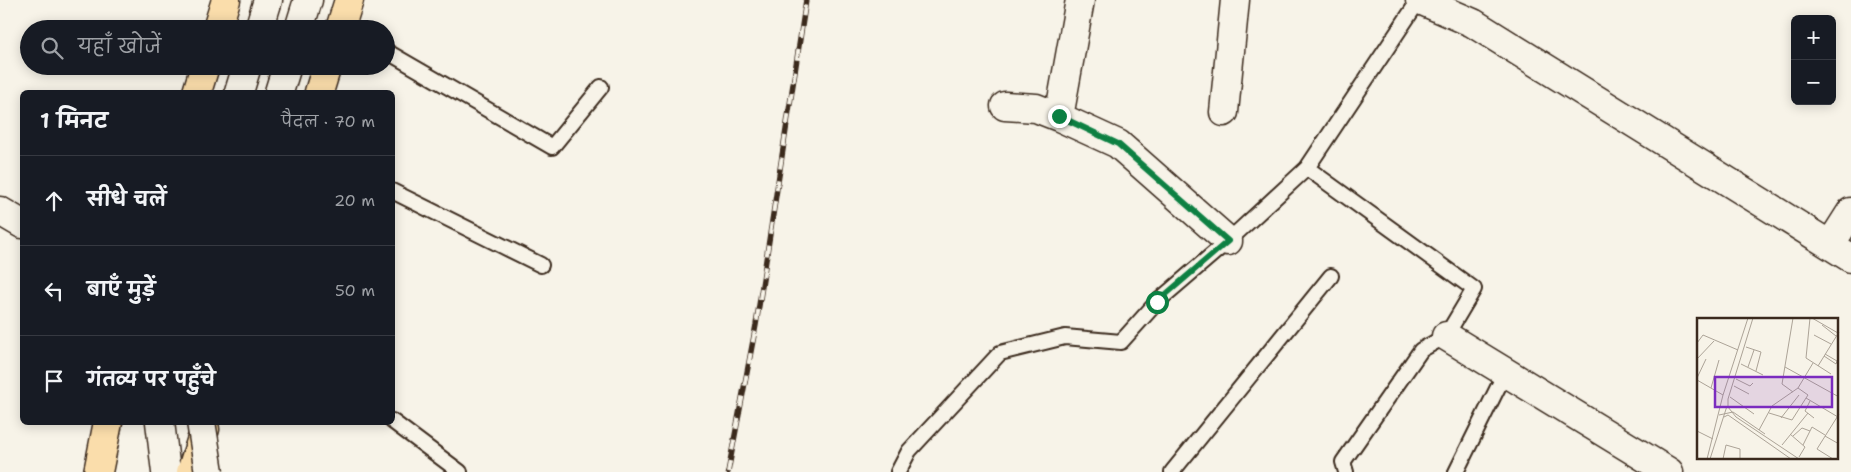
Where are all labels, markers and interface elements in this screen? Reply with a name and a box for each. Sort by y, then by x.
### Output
map controls [1791,15,1836,105]
button: + [1791,15,1836,60]
search box [20,20,395,75]
icon: search [38,34,66,62]
text: यहाँ खोजें [78,34,161,59]
button: − [1791,60,1836,105]
route end [1048,105,1071,128]
text: 1 मिनट [40,107,108,135]
text: पैदल · 70 m [281,111,375,132]
icon: ahead [40,187,68,215]
text: सीधे चलें [87,187,166,212]
text: 20 m [334,190,375,211]
icon: left [40,277,68,305]
text: बाएँ मुड़ें [87,277,155,302]
text: 50 m [335,280,375,301]
route start [1146,291,1169,314]
inset map [1697,318,1838,460]
icon: arrive [40,367,68,395]
text: गंतव्य पर पहुँचे [87,367,216,392]

